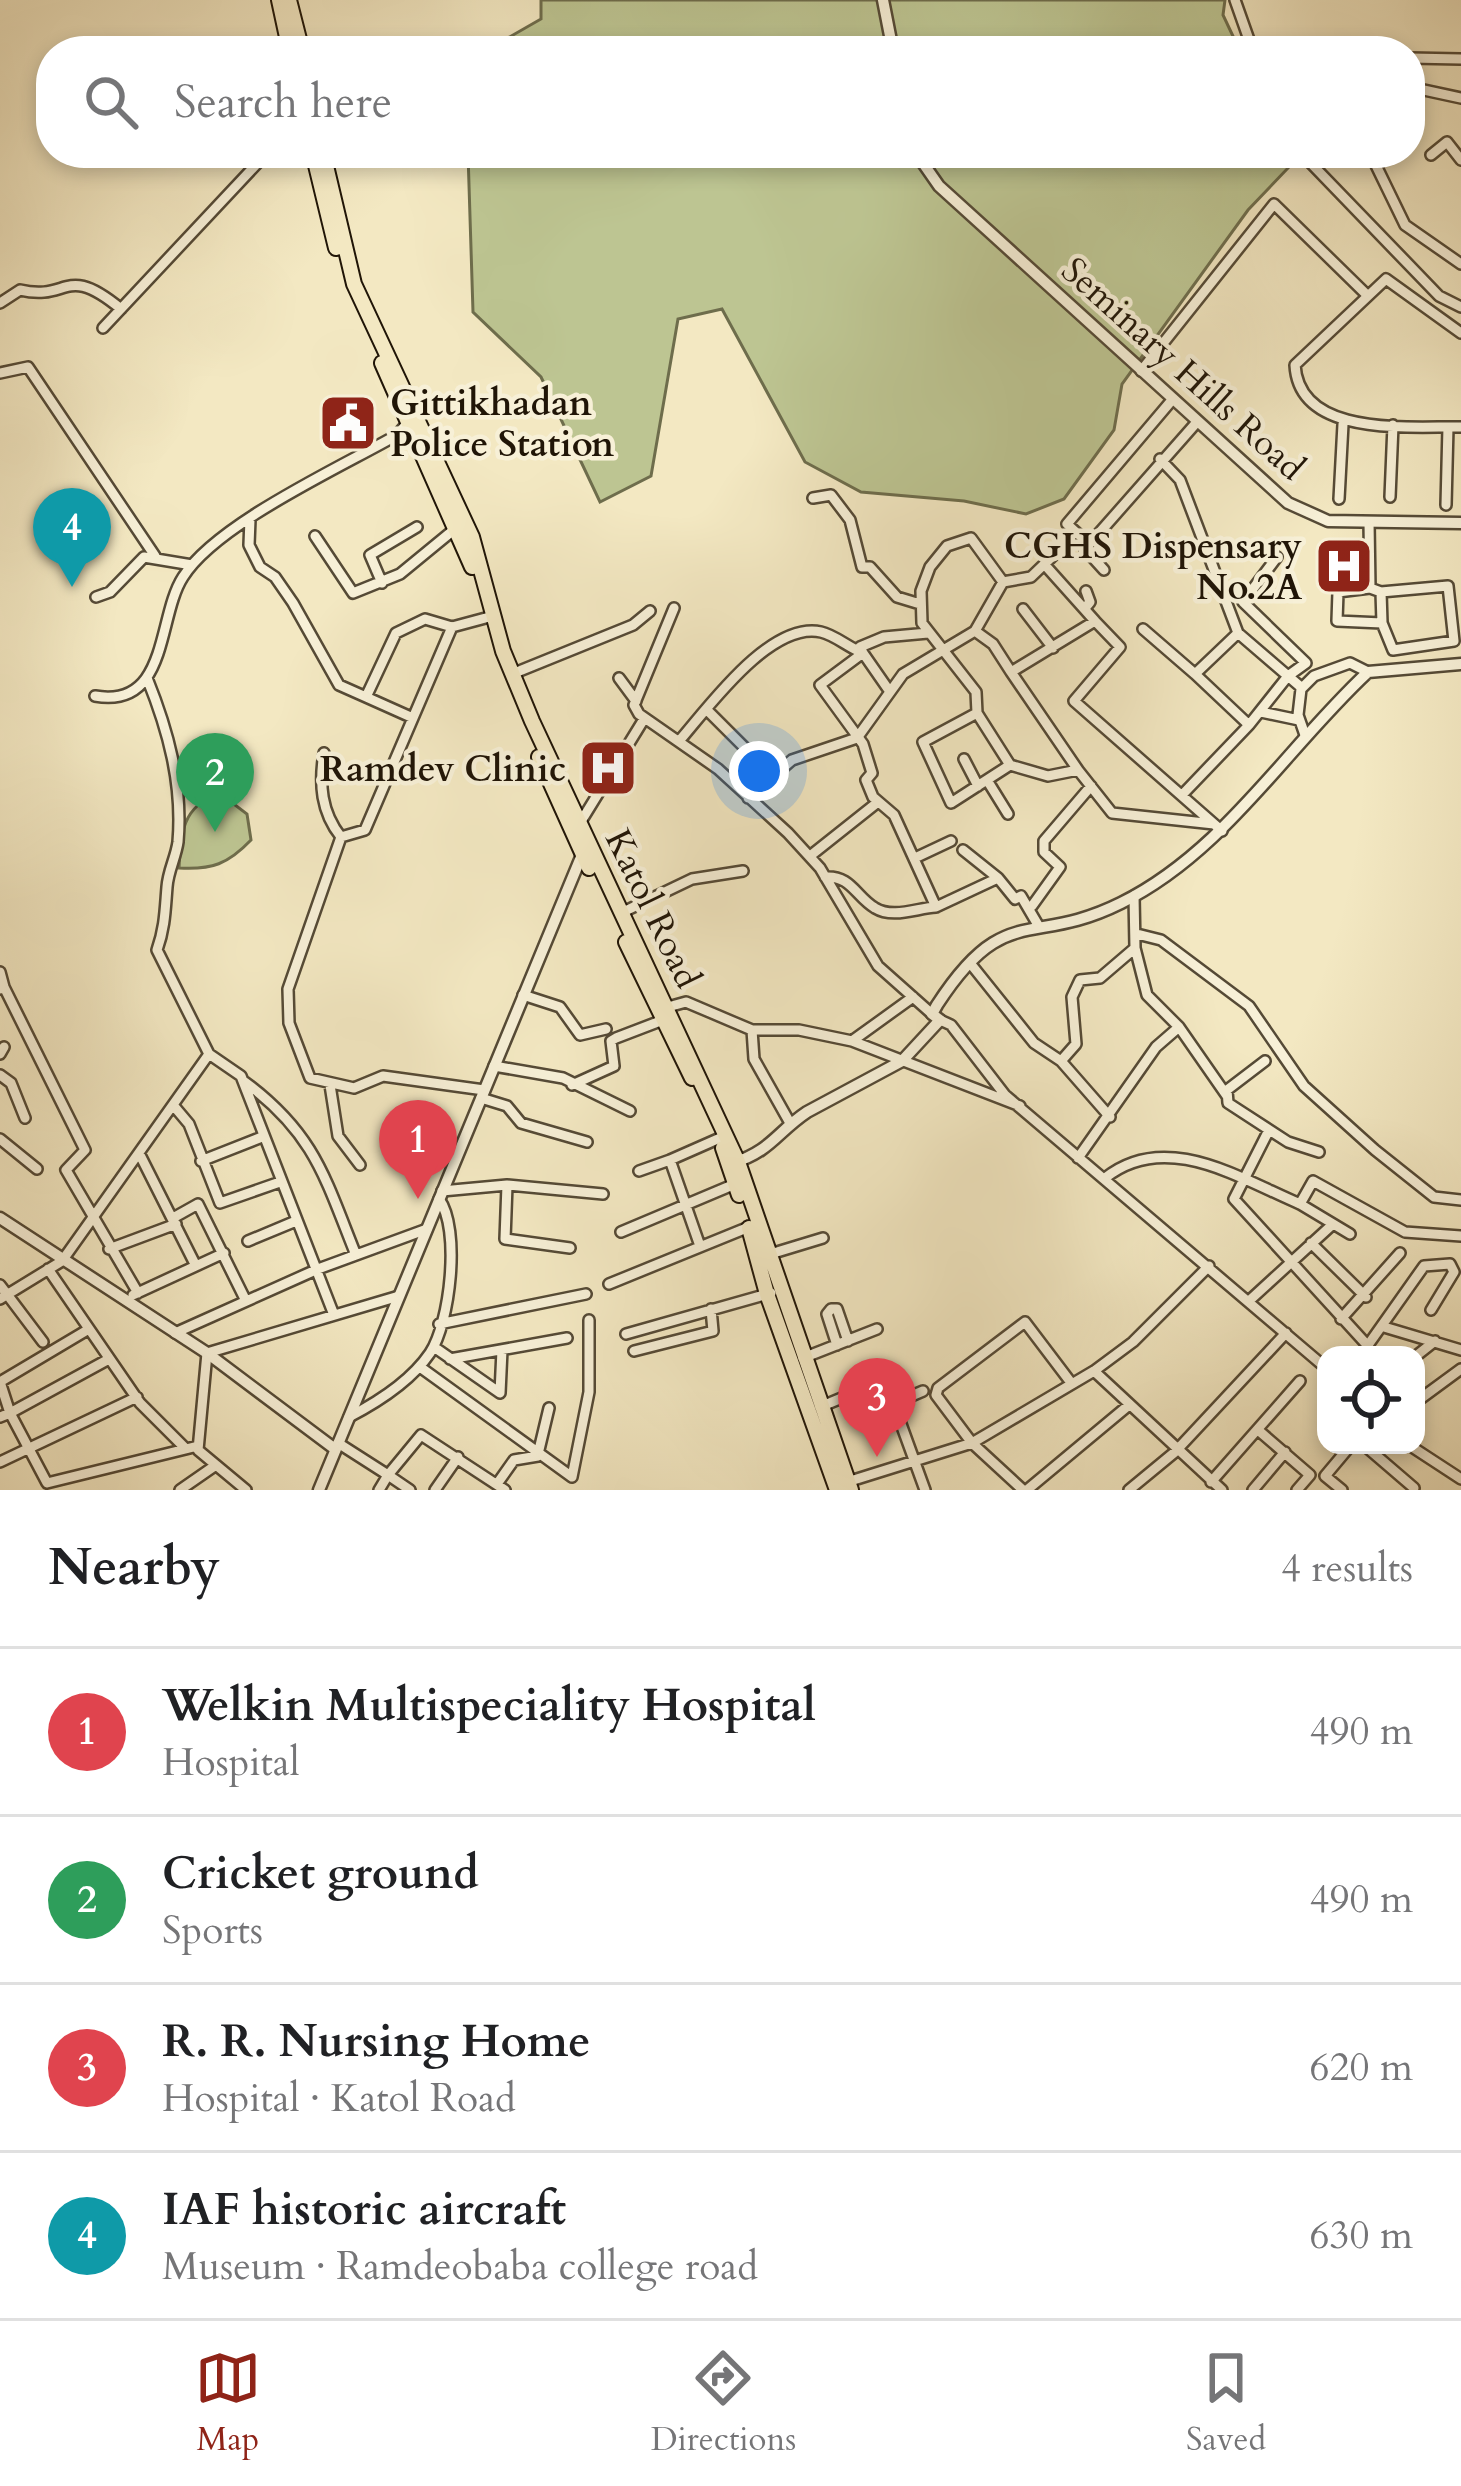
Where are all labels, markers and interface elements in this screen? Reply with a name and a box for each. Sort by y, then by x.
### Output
search box [36,36,1425,168]
icon: search [78,69,144,135]
text: Search here [174,72,392,133]
street label: Seminary Hills Road [1051,246,1315,492]
place label: Gittikhadan Police Station [390,379,614,469]
public building icon: Gittikhadan Police Station [317,392,379,454]
pin: 4 [33,488,111,587]
place label: CGHS Dispensary No.2A [1004,522,1303,612]
hospital icon: CGHS Dispensary No.2A [1313,535,1375,597]
pin: 2 [176,733,254,832]
hospital icon: Ramdev Clinic [577,737,639,799]
your location [729,741,789,801]
place label: Ramdev Clinic [320,745,566,794]
street label: Katol Road [593,821,712,996]
pin: 1 [379,1100,457,1199]
map controls [1317,1346,1425,1454]
button: locate [1317,1346,1425,1454]
pin: 3 [838,1358,916,1457]
text: Nearby [48,1533,220,1603]
text: 4 results [1281,1542,1413,1595]
text: Welkin Multispeciality Hospital [162,1675,816,1736]
text: 1 [77,1705,97,1758]
text: 490 m [1310,1705,1413,1758]
text: Hospital [162,1736,300,1789]
text: Cricket ground [162,1843,479,1904]
text: 2 [77,1873,97,1926]
text: 490 m [1310,1873,1413,1926]
text: Sports [162,1904,263,1957]
text: R. R. Nursing Home [162,2011,591,2072]
text: 3 [77,2041,97,2094]
text: 620 m [1310,2041,1413,2094]
text: Hospital · Katol Road [162,2072,516,2125]
text: IAF historic aircraft [162,2179,566,2240]
text: 4 [77,2209,97,2262]
text: 630 m [1310,2209,1413,2262]
text: Museum · Ramdeobaba college road [162,2240,758,2293]
tab: Map [195,2345,261,2462]
tab: Directions [651,2345,796,2462]
tab: Saved [1186,2345,1266,2462]

